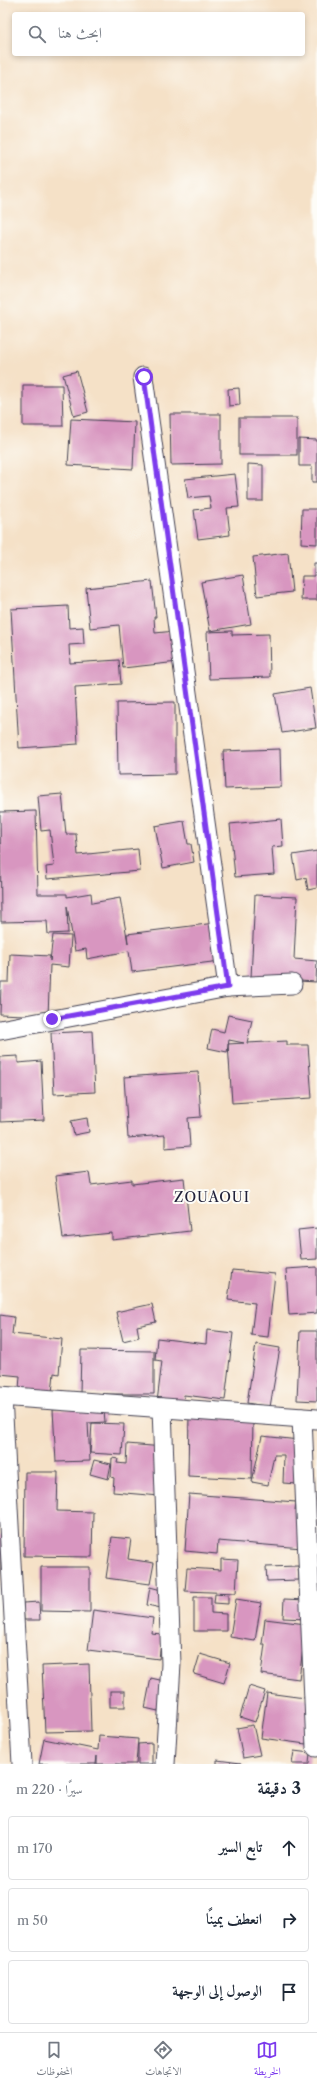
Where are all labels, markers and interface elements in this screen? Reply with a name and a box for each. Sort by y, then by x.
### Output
search box [12,12,305,56]
icon: search [26,23,48,45]
text: ابحث هنا [58,23,102,42]
route start [135,368,153,386]
route end [43,1010,61,1028]
district label: ZOUAOUI [174,1188,250,1206]
text: 3 دقيقة [257,1778,301,1798]
text: سيرًا · 220 m [16,1781,83,1797]
text: تابع السير [219,1837,262,1856]
icon: ahead [278,1837,300,1859]
text: 170 m [17,1840,53,1856]
text: انعطف يمينًا [206,1909,262,1928]
icon: right [278,1909,300,1931]
text: 50 m [17,1912,48,1928]
text: الوصول إلى الوجهة [172,1981,262,2000]
icon: arrive [278,1981,300,2003]
tab: المحفوظات [36,2039,72,2082]
tab: الاتجاهات [145,2039,182,2082]
tab: الخريطة [254,2039,281,2082]

